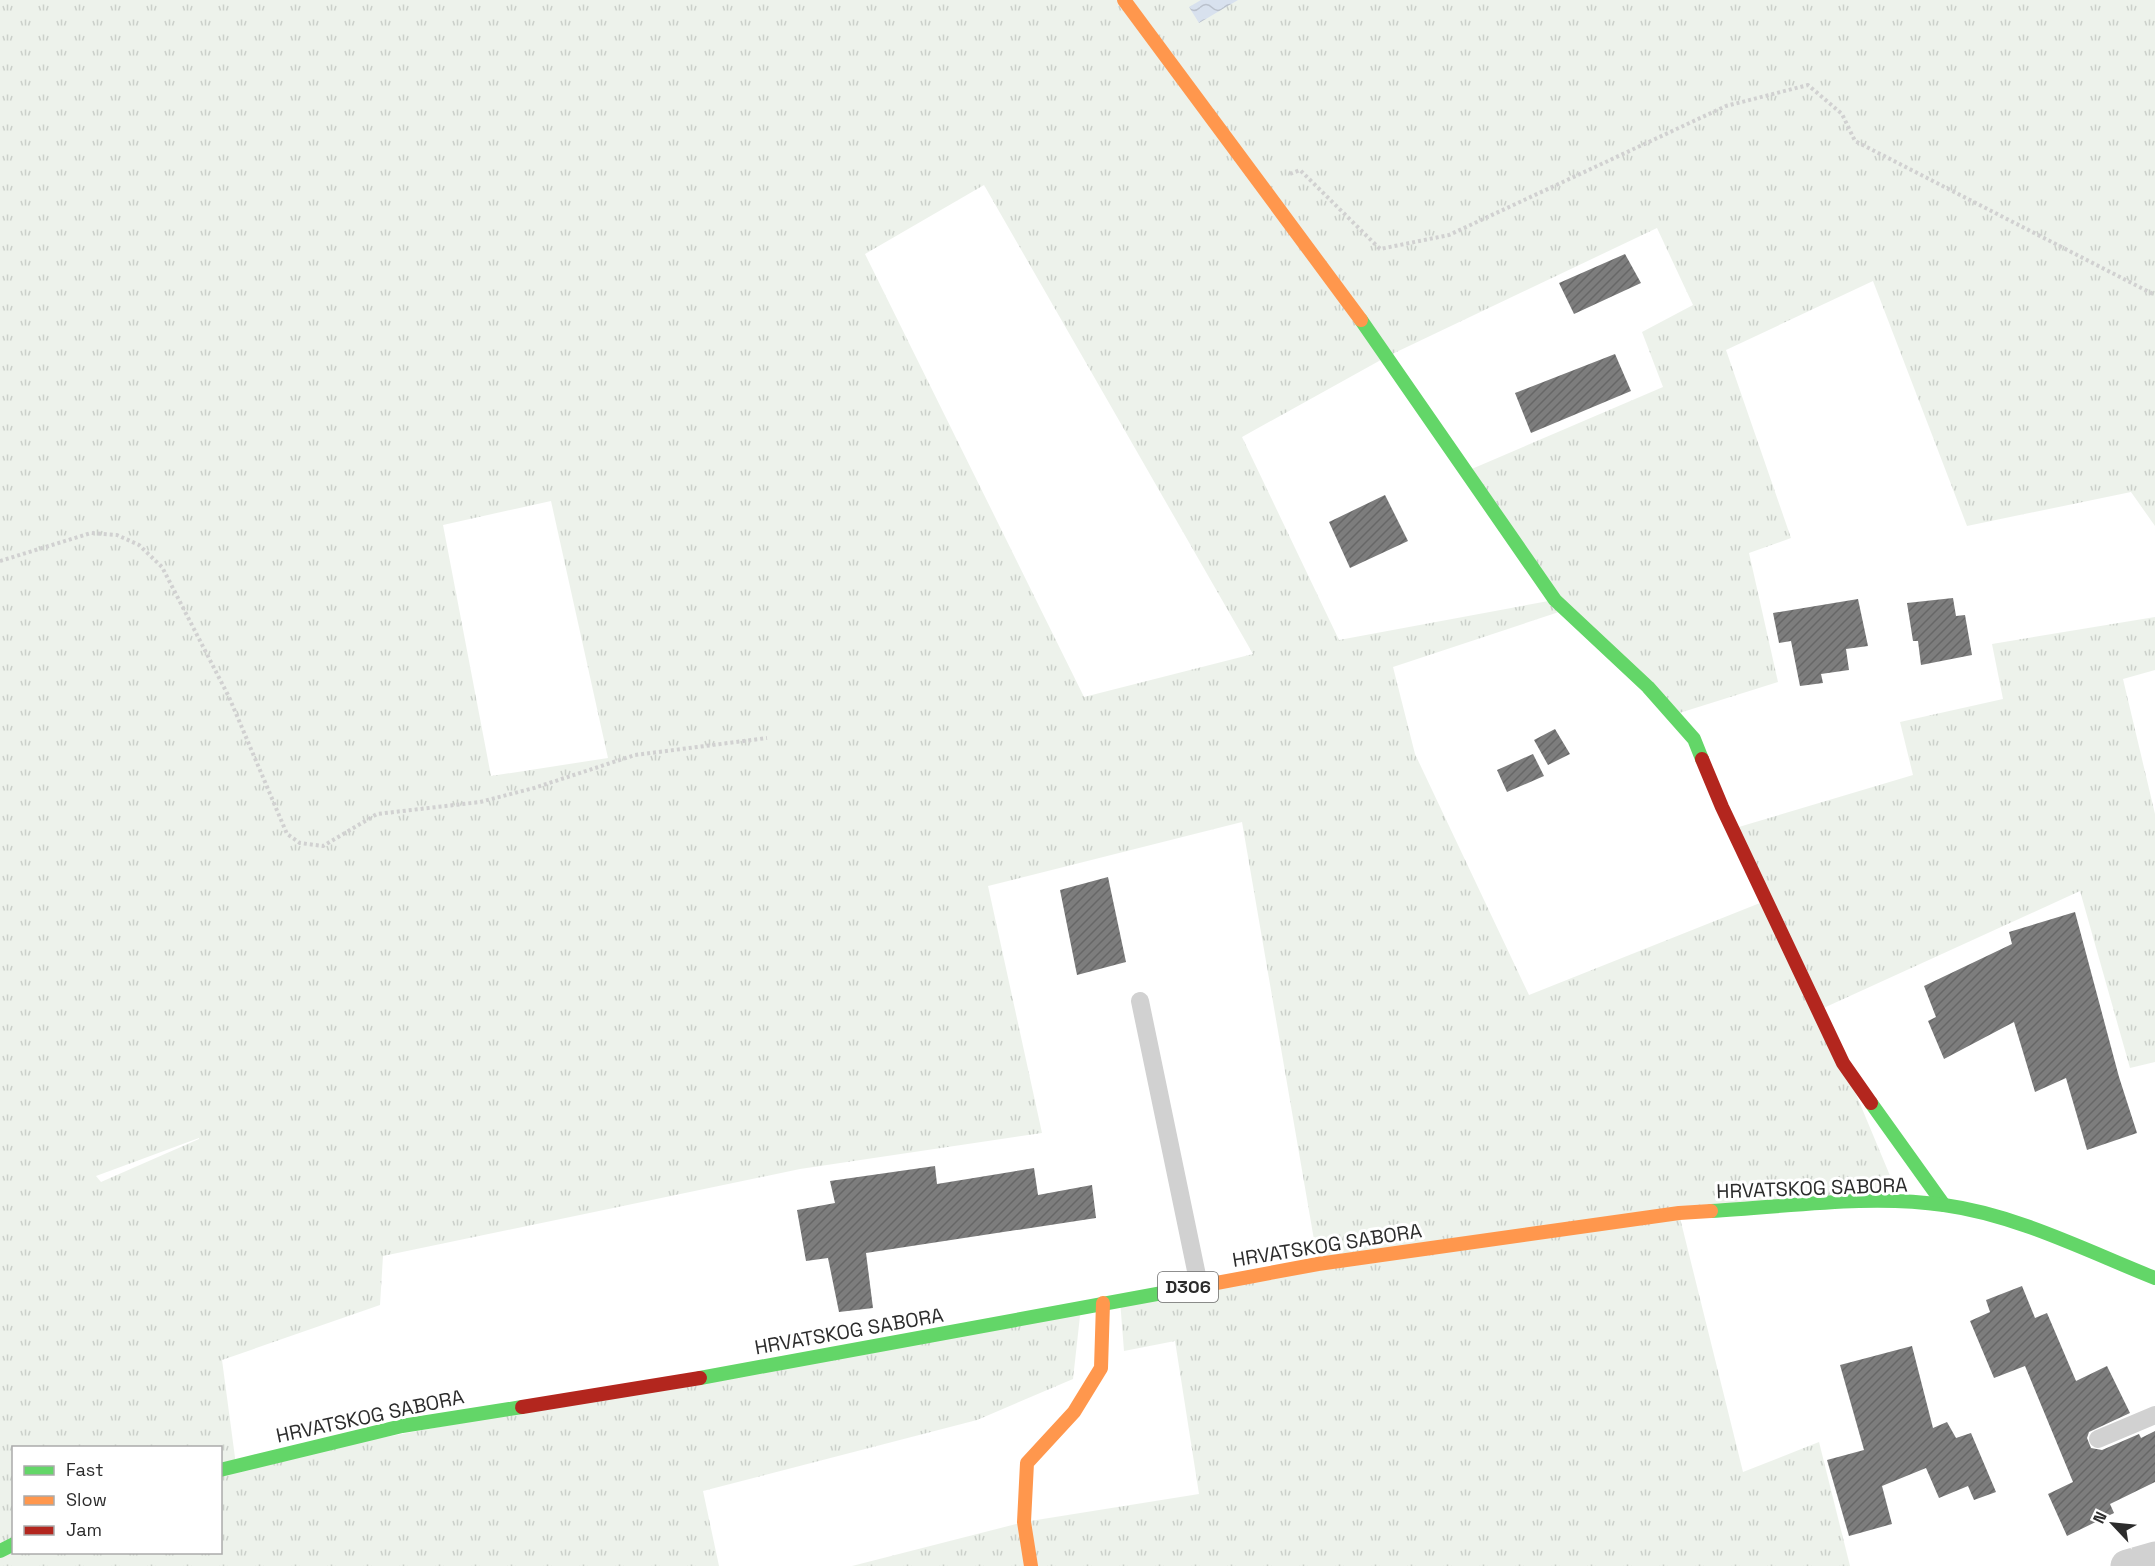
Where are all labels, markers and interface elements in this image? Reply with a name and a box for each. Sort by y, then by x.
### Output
street label: HRVATSKOG SABORA [1716,1172,1909,1204]
street label: HRVATSKOG SABORA [1230,1217,1424,1273]
road number: D306 [1158,1272,1218,1302]
street label: HRVATSKOG SABORA [752,1302,946,1360]
street label: HRVATSKOG SABORA [274,1383,467,1449]
legend [12,1446,222,1554]
text: Fast [66,1458,103,1481]
text: Slow [66,1488,107,1511]
north arrow [2083,1494,2143,1554]
text: N [2088,1508,2112,1527]
text: Jam [66,1518,102,1541]

